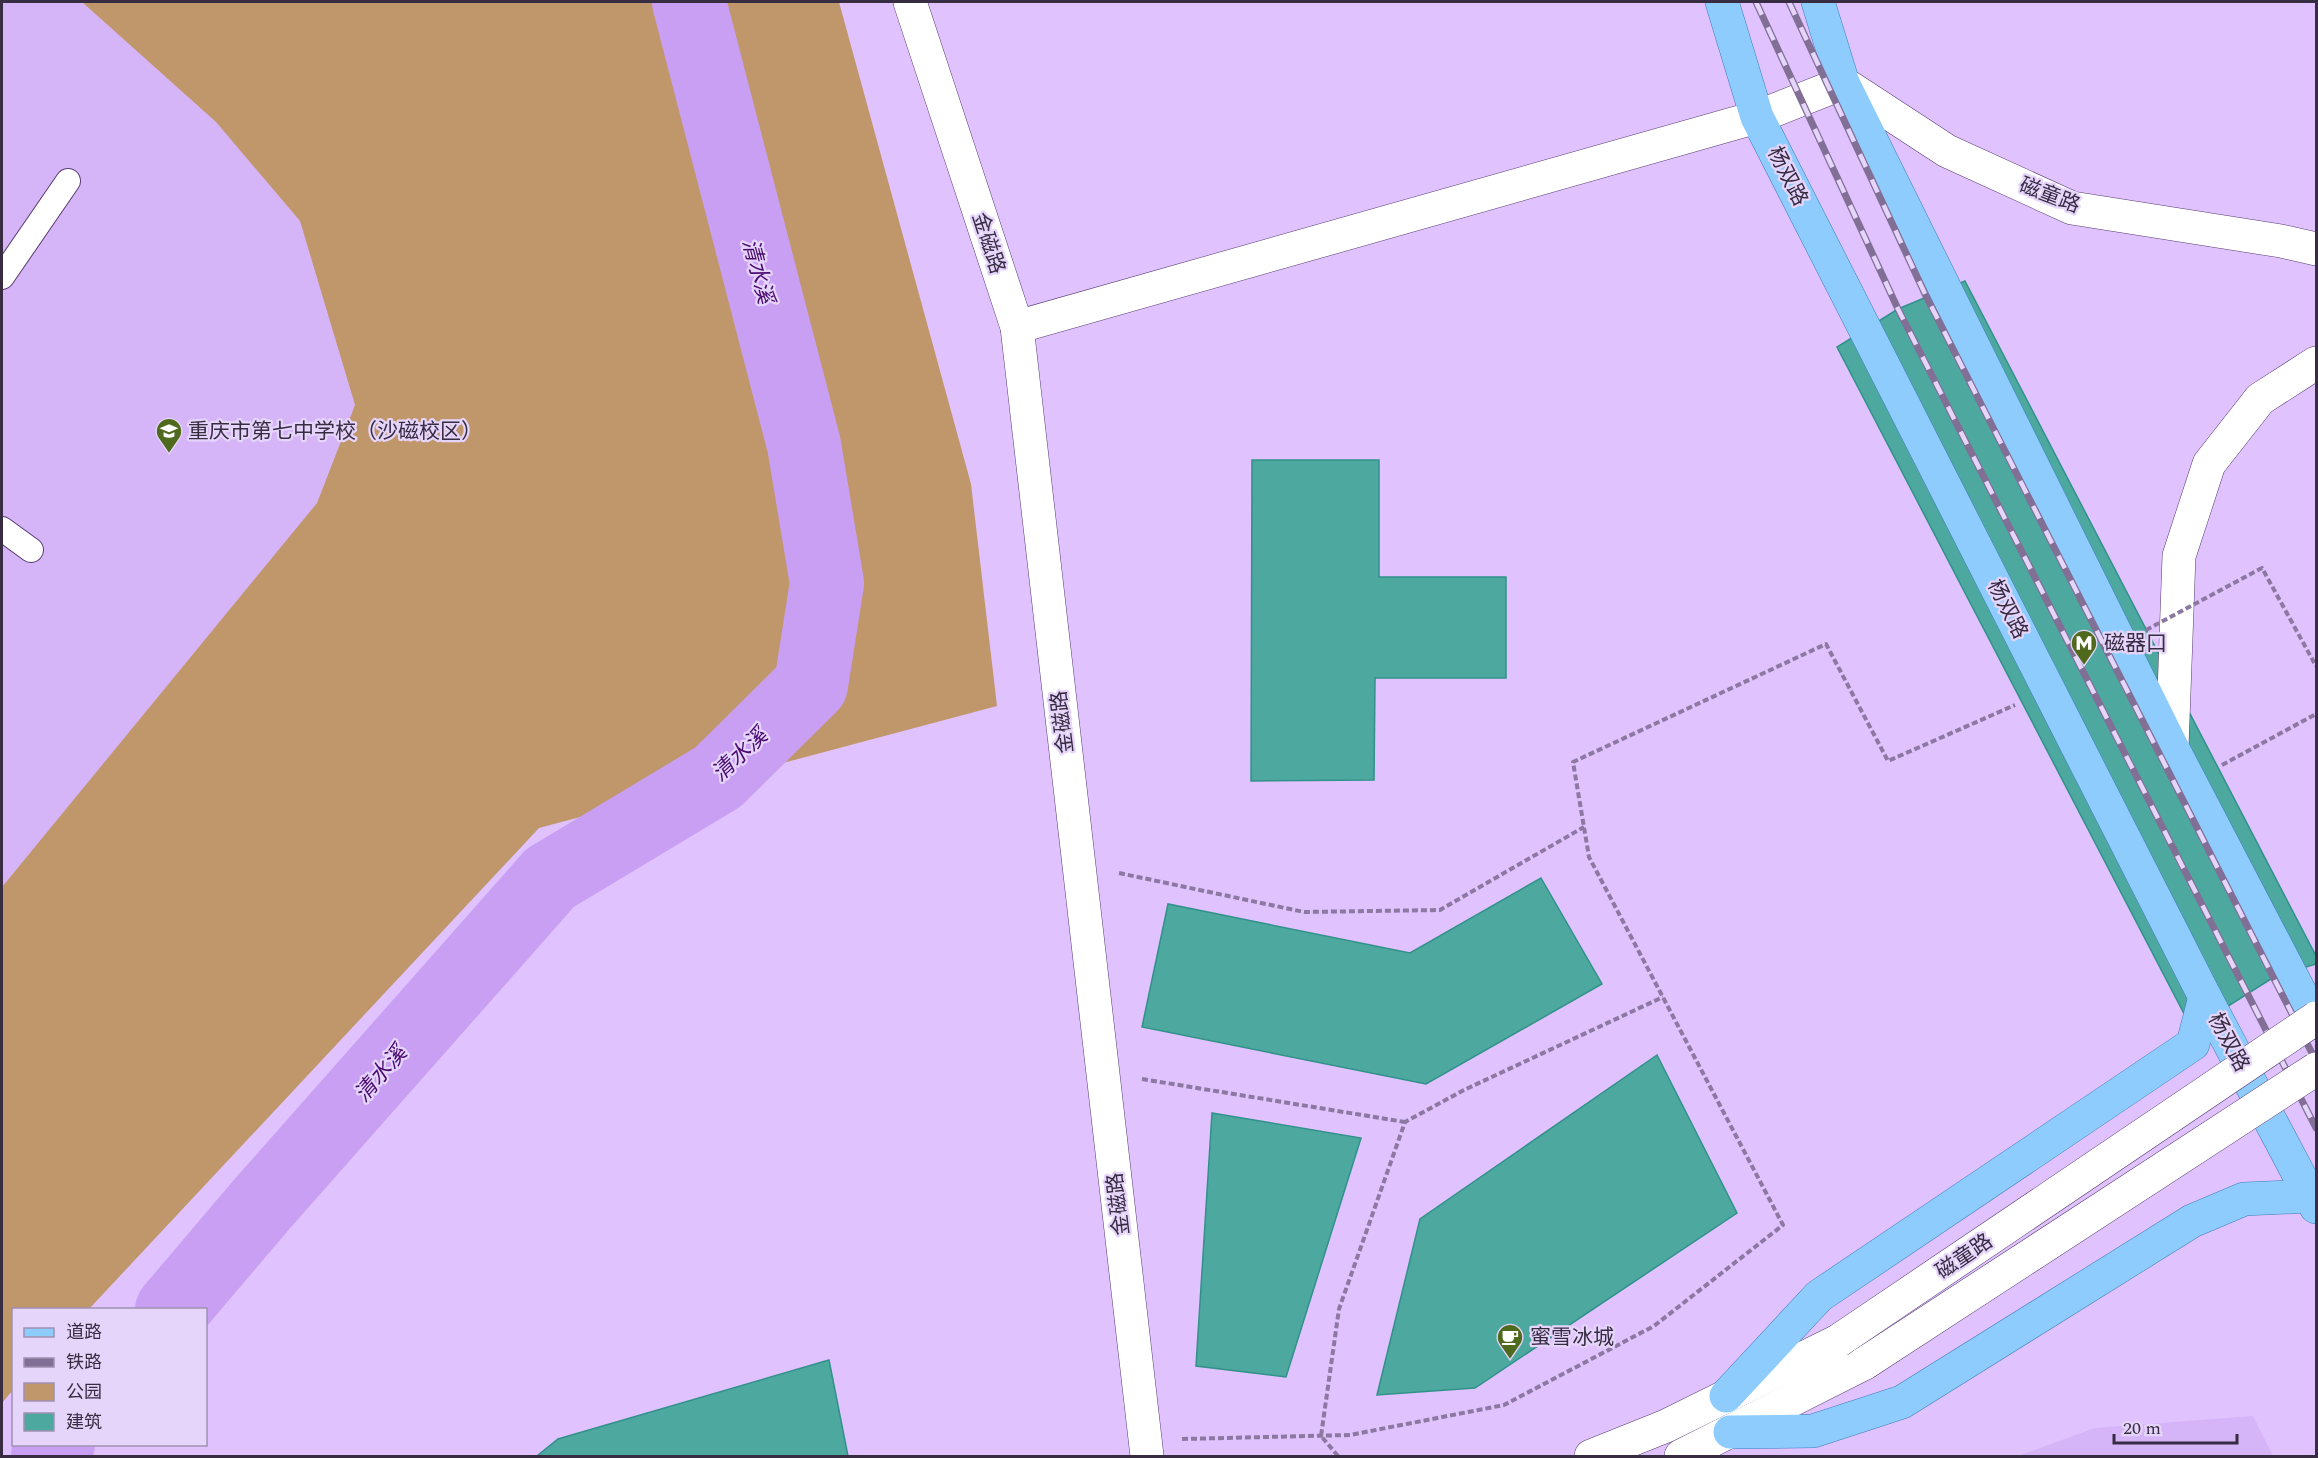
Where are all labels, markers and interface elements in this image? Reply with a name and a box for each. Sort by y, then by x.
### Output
street label: 杨双路 [1759,141,1816,212]
street label: 磁童路 [2014,170,2085,222]
street label: 金磁路 [963,208,1013,278]
water label: 清水溪 [733,235,783,309]
school or university icon: 重庆市第七中学校（沙磁校区） [154,416,184,454]
place label: 重庆市第七中学校（沙磁校区） [188,416,482,448]
street label: 杨双路 [1979,574,2036,645]
metro station icon: 磁器口 [2069,628,2099,666]
place label: 磁器口 [2104,628,2167,660]
street label: 金磁路 [1043,689,1083,755]
water label: 清水溪 [705,719,777,790]
street label: 杨双路 [2199,1007,2257,1078]
water label: 清水溪 [347,1037,417,1110]
street label: 金磁路 [1099,1171,1139,1237]
street label: 磁童路 [1929,1226,2000,1288]
legend [12,1308,207,1446]
text: 道路 [66,1319,102,1346]
cafe icon: 蜜雪冰城 [1495,1322,1525,1360]
place label: 蜜雪冰城 [1530,1322,1614,1354]
text: 铁路 [66,1349,102,1376]
text: 公园 [66,1379,102,1406]
scale bar [2114,1407,2237,1445]
text: 建筑 [66,1409,102,1436]
text: 20 m [2123,1415,2161,1442]

